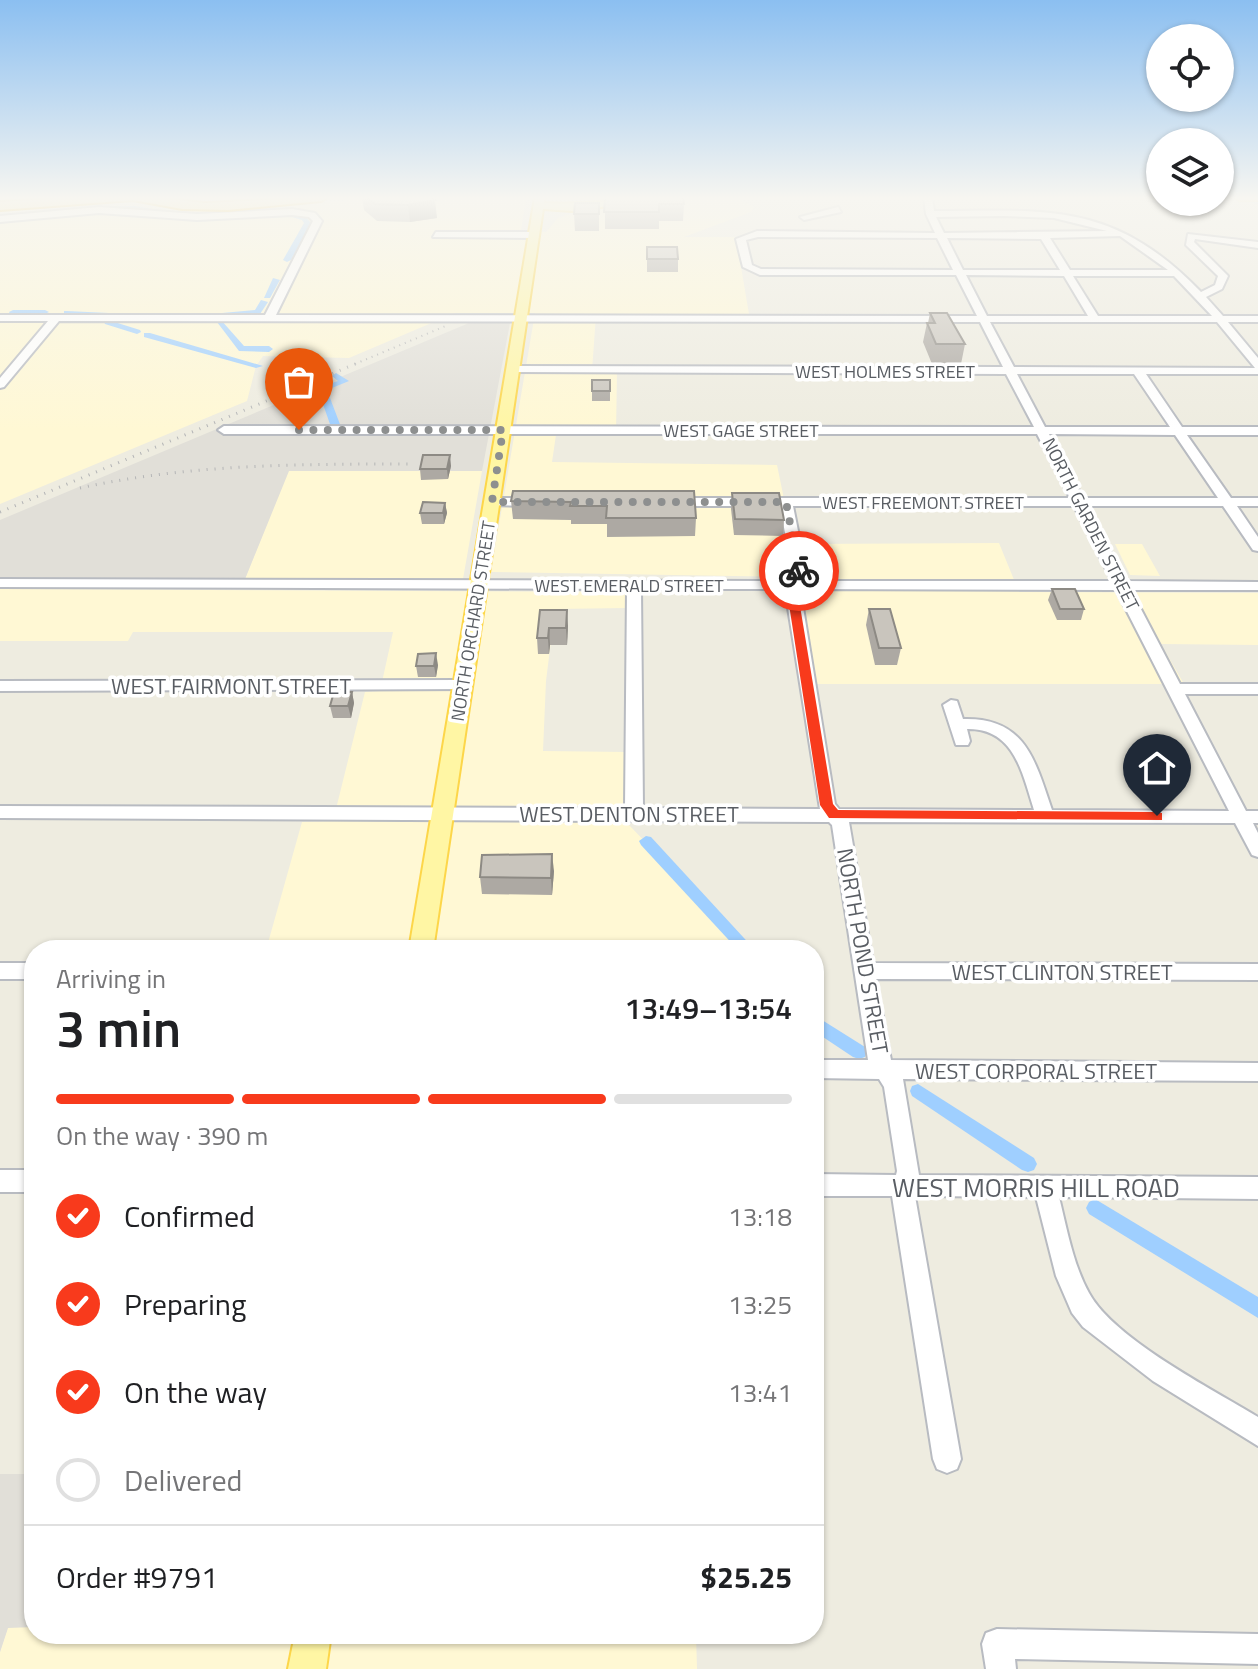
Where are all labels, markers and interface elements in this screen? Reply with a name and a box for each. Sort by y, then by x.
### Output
map controls [1146,24,1234,216]
button: locate [1146,24,1234,112]
button: layers [1146,128,1234,216]
pin [265,348,333,430]
street label: WEST HOLMES STREET [795,358,976,385]
icon: bag [277,360,321,404]
street label: WEST GAGE STREET [663,417,819,444]
street label: NORTH GARDEN STREET [1036,433,1147,616]
street label: WEST FREEMONT STREET [822,489,1024,516]
street label: NORTH ORCHARD STREET [444,518,502,723]
courier [759,531,839,611]
icon: bike [777,549,821,593]
street label: WEST EMERALD STREET [534,572,724,599]
street label: WEST FAIRMONT STREET [111,669,351,703]
pin [1123,734,1191,816]
icon: home [1135,746,1179,790]
street label: WEST DENTON STREET [519,797,739,831]
street label: NORTH POND STREET [828,845,898,1057]
street label: WEST CLINTON STREET [951,955,1173,989]
text: Arriving in [56,959,166,998]
text: 13:49–13:54 [625,985,792,1031]
text: 3 min [56,988,181,1067]
street label: WEST CORPORAL STREET [915,1054,1157,1088]
text: On the way · 390 m [56,1116,268,1155]
street label: WEST MORRIS HILL ROAD [892,1168,1180,1207]
text: Confirmed [124,1193,255,1239]
icon: check [56,1194,100,1238]
text: 13:18 [728,1197,792,1236]
text: Preparing [124,1281,246,1327]
icon: check [56,1282,100,1326]
text: 13:25 [728,1285,792,1324]
text: On the way [124,1369,267,1415]
icon: check [56,1370,100,1414]
text: 13:41 [728,1373,792,1412]
text: Delivered [124,1457,242,1503]
text: Order #9791 [56,1554,218,1600]
text: $25.25 [700,1554,792,1600]

